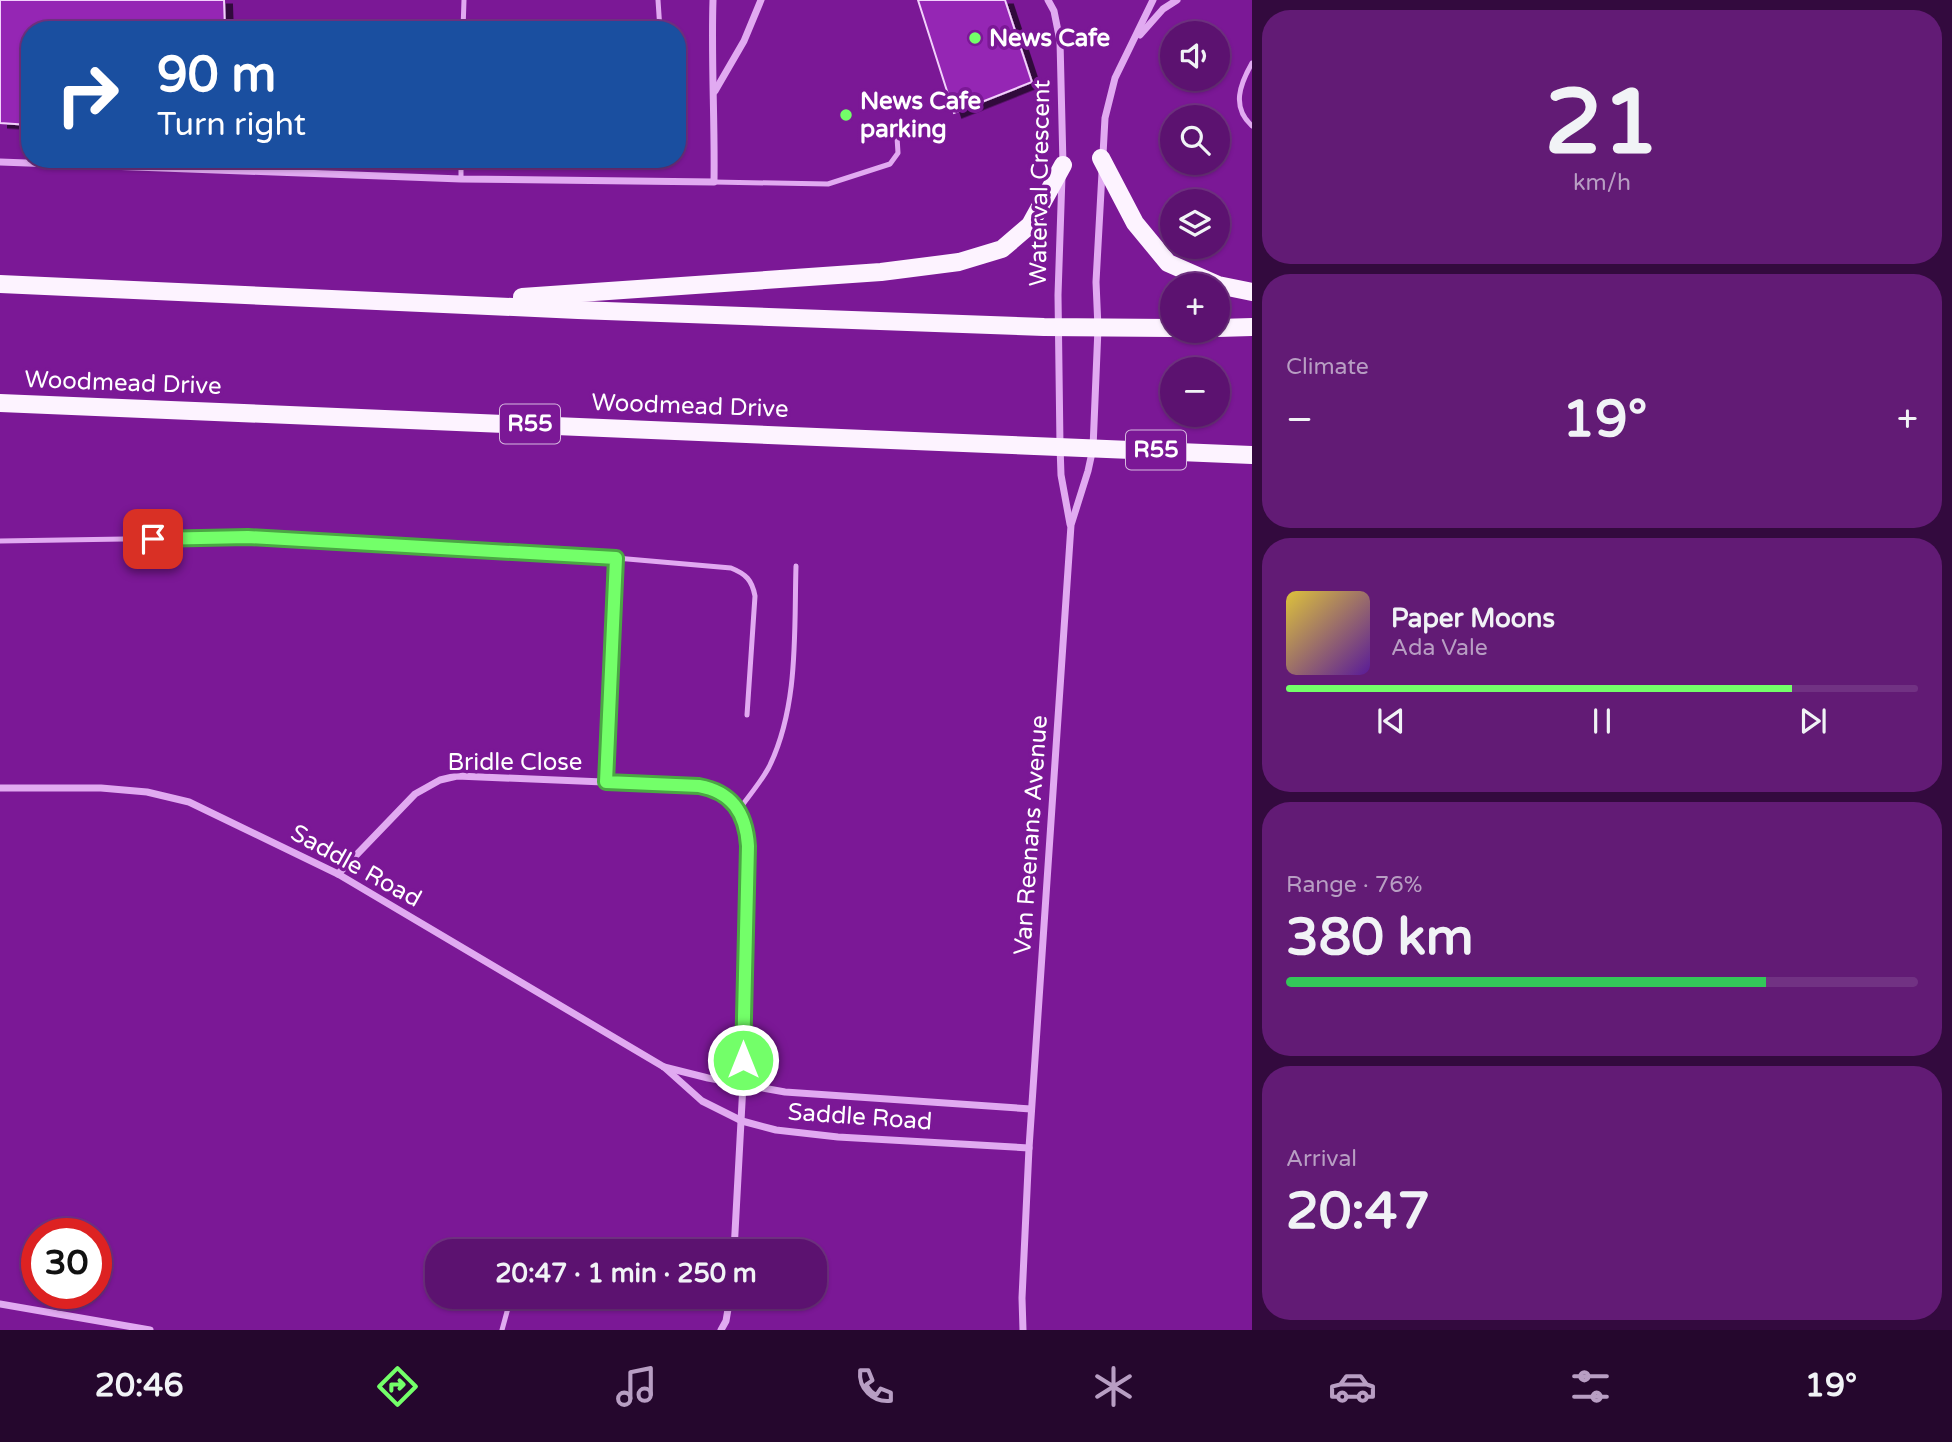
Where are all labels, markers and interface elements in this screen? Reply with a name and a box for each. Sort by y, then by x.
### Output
map controls [1160,21,1230,427]
button: sound [1160,21,1230,91]
place label: News Cafe [989,24,1110,53]
marker: News Cafe [967,30,983,46]
text: 90 m [157,46,276,105]
icon: right [42,49,133,140]
text: 21 [1545,68,1659,178]
street label: Waterval Crescent [1024,79,1056,287]
place label: News Cafe parking [860,87,981,144]
button: search [1160,105,1230,175]
text: Turn right [157,106,306,144]
marker: News Cafe parking [838,107,854,123]
text: km/h [1573,169,1631,197]
button: layers [1160,189,1230,259]
button: + [1160,273,1230,343]
text: Climate [1286,353,1369,381]
button: − [1160,357,1230,427]
street label: Woodmead Drive [24,365,222,401]
street label: Woodmead Drive [591,388,789,424]
text: 19° [1562,388,1647,451]
text: − [1286,397,1313,443]
text: + [1897,397,1918,443]
road number: R55 [500,404,560,444]
road number: R55 [1126,431,1186,470]
pin [123,509,183,569]
icon: arrive [134,520,172,558]
text: Paper Moons [1391,603,1555,634]
text: Ada Vale [1391,634,1488,662]
icon: previous [1372,702,1410,740]
icon: pause [1583,702,1621,740]
icon: next [1794,702,1832,740]
street label: Van Reenans Avenue [1008,714,1054,956]
street label: Bridle Close [448,748,582,777]
street label: Saddle Road [286,818,426,914]
text: Range · 76% [1286,871,1422,899]
text: 380 km [1286,906,1474,969]
position arrow [706,1023,780,1097]
street label: Saddle Road [787,1097,933,1137]
text: Arrival [1286,1145,1357,1173]
text: 20:47 [1286,1180,1430,1243]
speed limit sign: 30 [21,1218,112,1309]
text: 20:47 · 1 min · 250 m [495,1258,757,1289]
icon: directions [373,1362,422,1411]
icon: music [612,1362,661,1411]
icon: phone [850,1362,899,1411]
icon: climate [1089,1362,1138,1411]
icon: car [1328,1362,1377,1411]
icon: filters [1566,1362,1615,1411]
text: 20:46 [95,1367,184,1405]
text: 19° [1805,1367,1857,1405]

